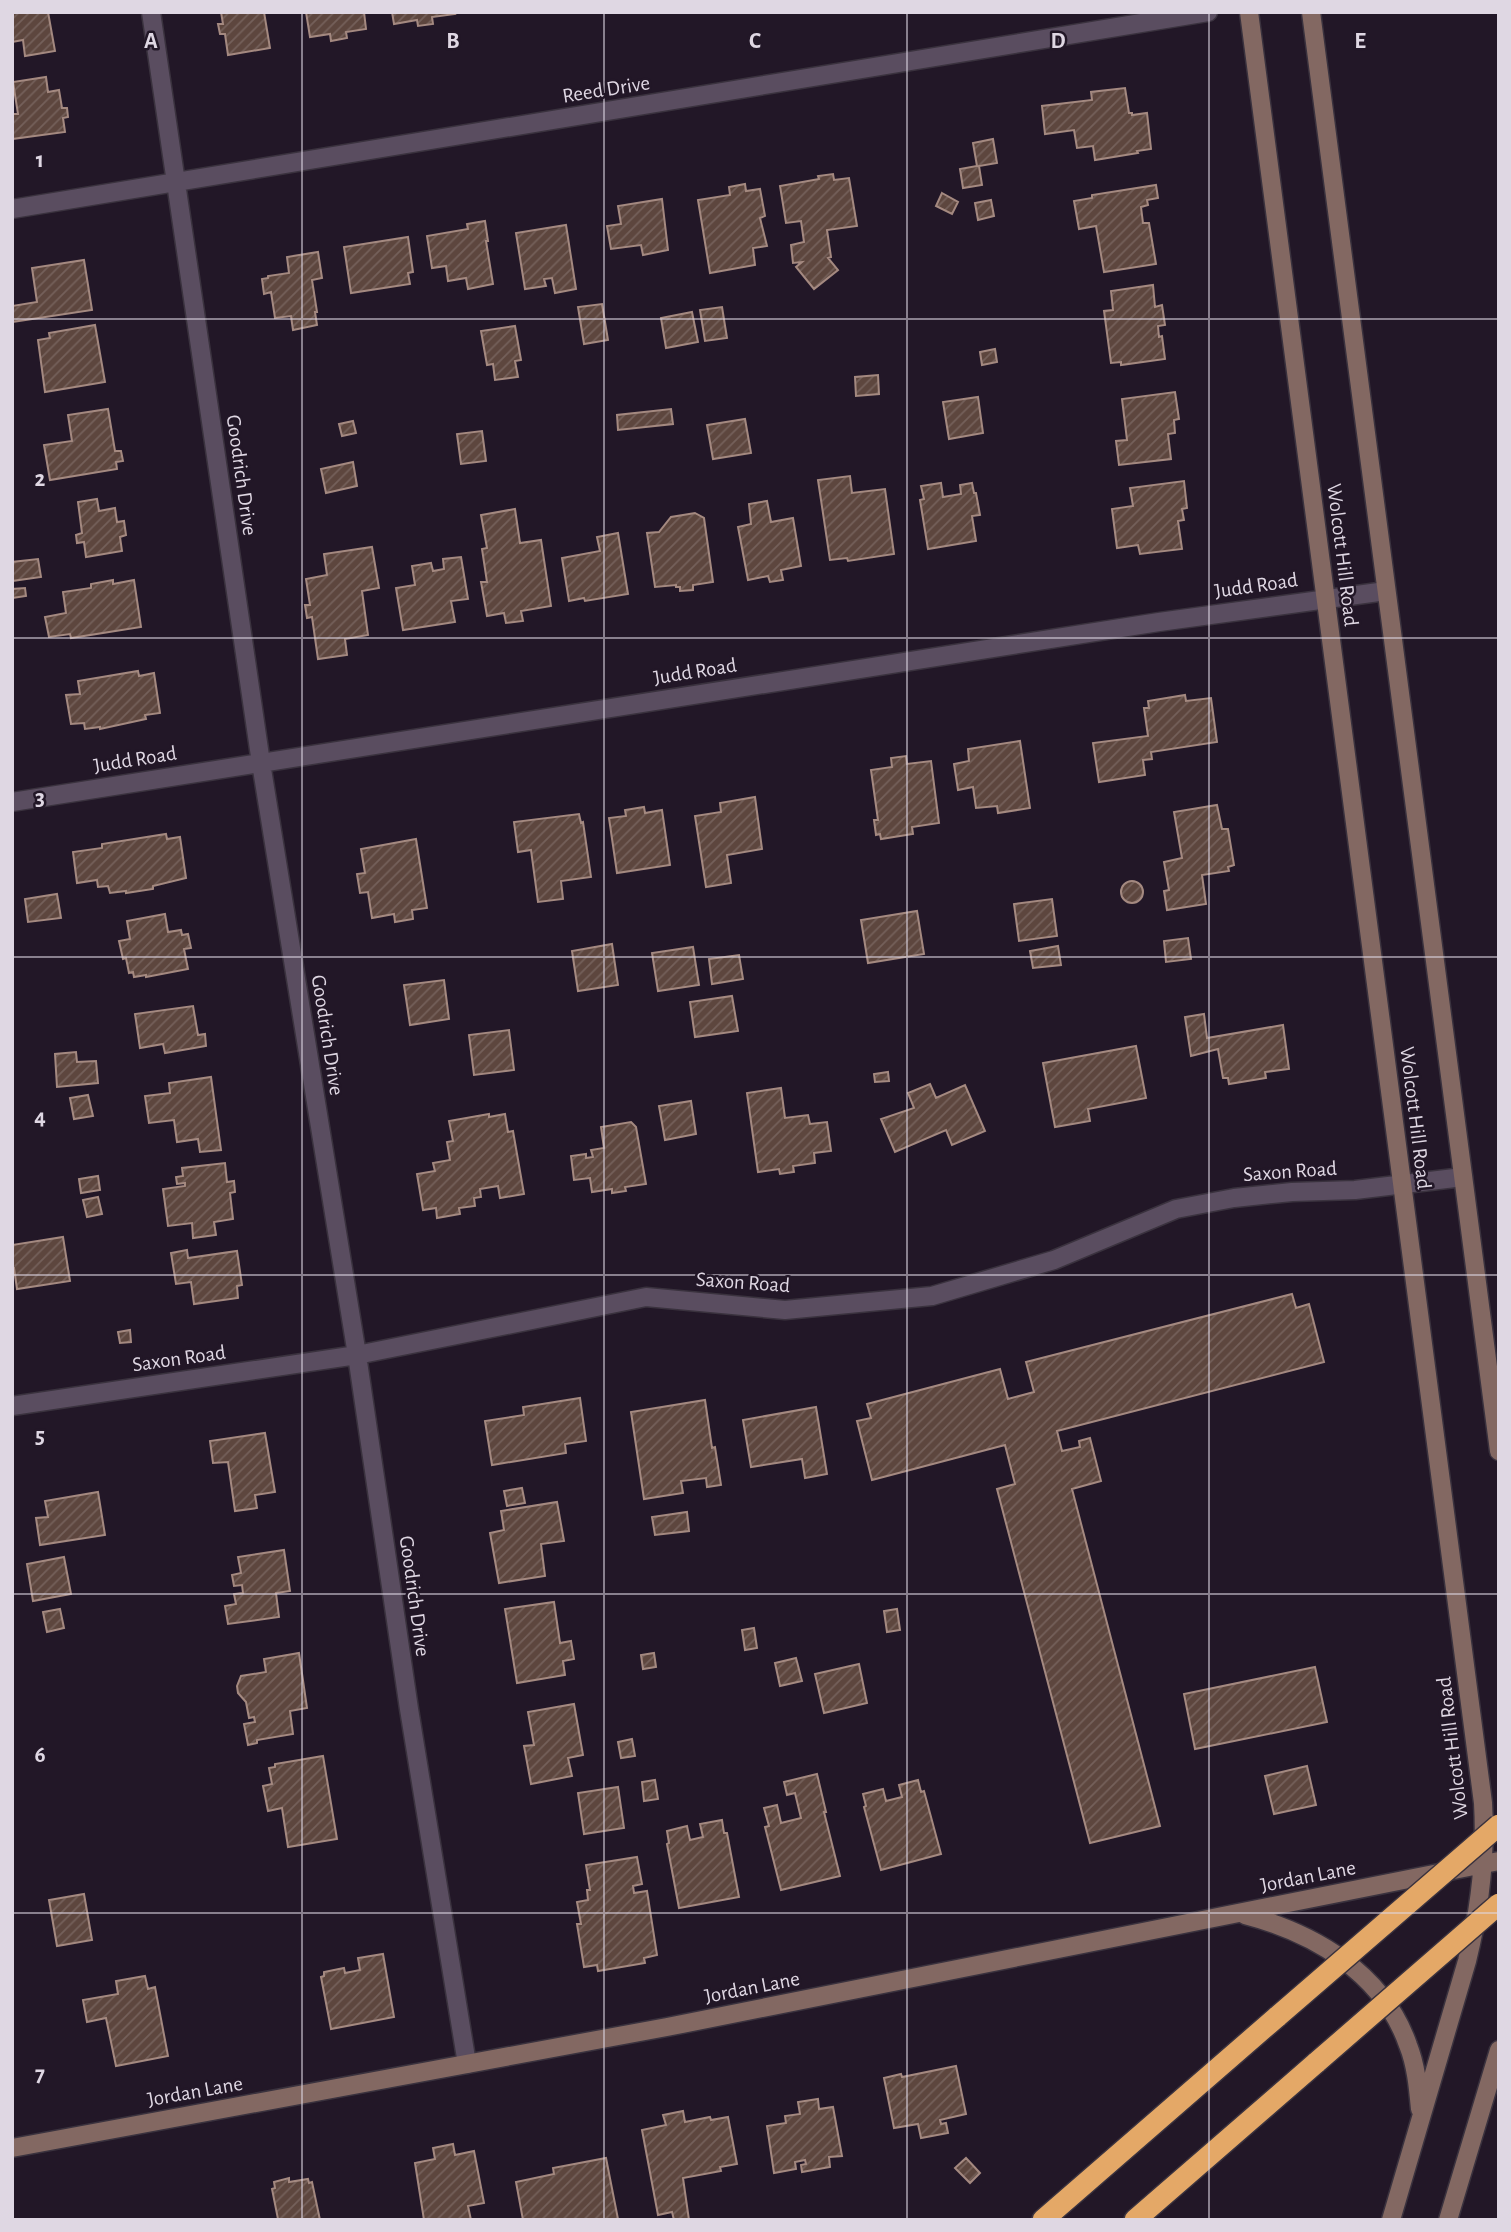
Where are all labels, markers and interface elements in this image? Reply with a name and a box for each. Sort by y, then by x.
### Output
text: A [144,30,158,53]
text: B [446,30,460,53]
text: C [749,30,761,53]
text: D [1050,30,1066,53]
text: E [1354,30,1366,53]
street label: Reed Drive [561,72,651,107]
text: 1 [36,149,44,172]
street label: Goodrich Drive [223,413,260,537]
text: 2 [35,468,46,491]
street label: Wolcott Hill Road [1323,482,1362,628]
street label: Judd Road [1213,569,1299,602]
street label: Judd Road [652,655,738,688]
street label: Judd Road [92,743,178,776]
text: 3 [35,787,45,810]
street label: Goodrich Drive [308,973,347,1097]
street label: Wolcott Hill Road [1396,1045,1435,1191]
text: 4 [34,1106,46,1129]
street label: Saxon Road [1242,1158,1338,1185]
street label: Saxon Road [695,1269,791,1296]
street label: Saxon Road [131,1342,227,1375]
text: 5 [35,1425,45,1448]
street label: Goodrich Drive [396,1534,433,1658]
street label: Wolcott Hill Road [1433,1675,1472,1821]
text: 6 [34,1744,46,1767]
street label: Jordan Lane [1259,1857,1357,1896]
street label: Jordan Lane [703,1968,801,2007]
text: 7 [35,2063,45,2086]
street label: Jordan Lane [146,2073,244,2110]

